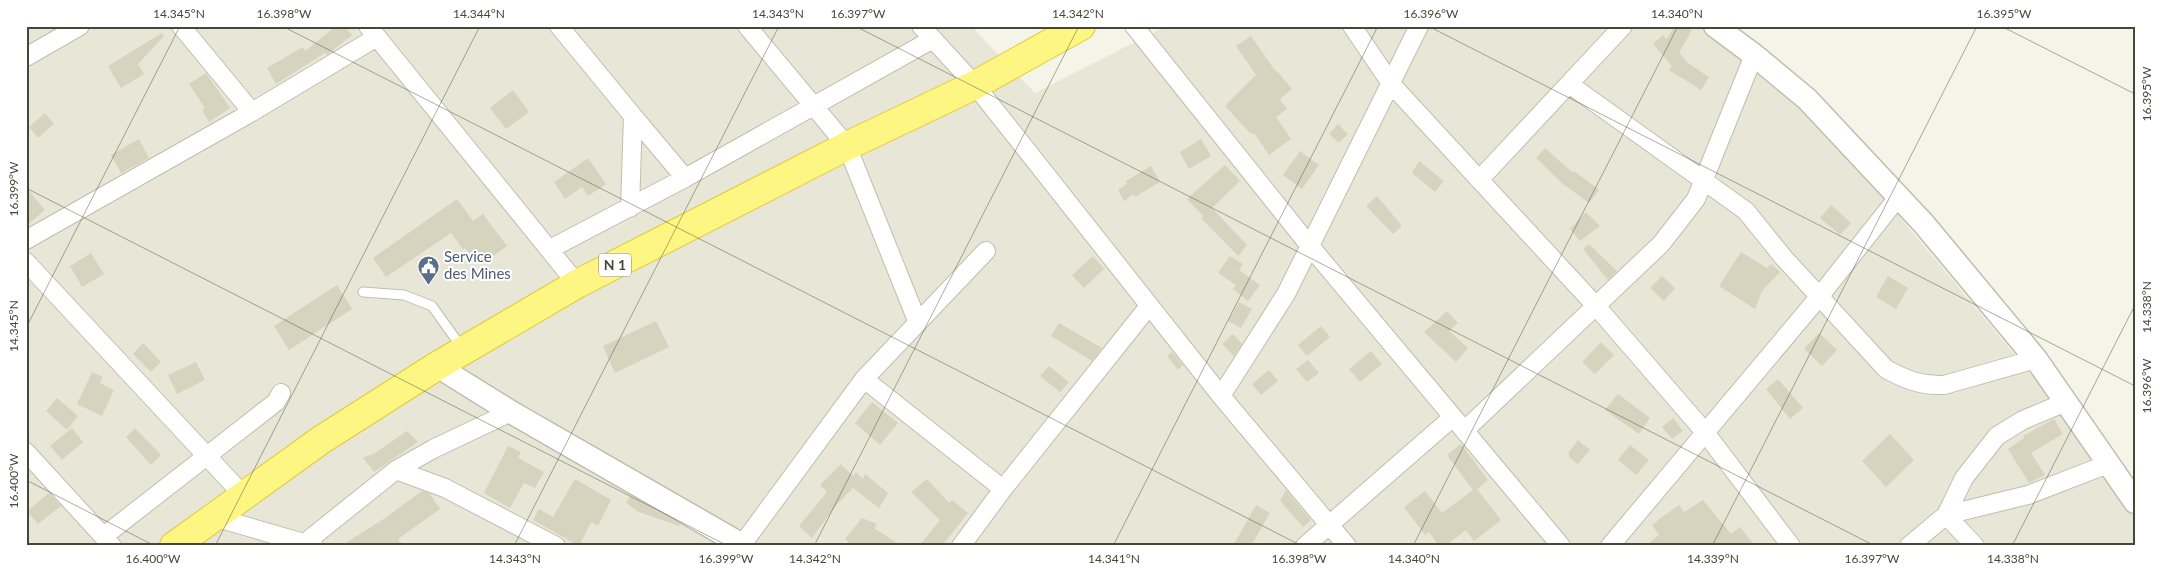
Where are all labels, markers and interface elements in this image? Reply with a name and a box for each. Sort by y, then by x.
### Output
text: 14.345°N [153,6,205,21]
text: 16.398°W [256,6,312,21]
text: 14.344°N [453,6,505,21]
text: 14.343°N [752,6,804,21]
text: 16.397°W [830,6,886,21]
text: 14.342°N [1052,6,1104,21]
text: 16.396°W [1403,6,1459,21]
text: 14.340°N [1651,6,1703,21]
text: 16.395°W [1976,6,2032,21]
text: 16.395°W [2139,66,2154,122]
text: 16.399°W [6,161,21,217]
place label: Service des Mines [444,247,511,282]
public building icon: Service des Mines [416,254,440,285]
road number: N 1 [599,254,631,276]
text: 14.338°N [2139,281,2154,333]
text: 14.345°N [6,300,21,352]
text: 16.396°W [2139,358,2154,414]
text: 16.400°W [6,453,21,509]
text: 16.400°W [125,551,181,566]
text: 14.343°N [489,551,541,566]
text: 16.399°W [698,551,754,566]
text: 14.342°N [789,551,841,566]
text: 14.341°N [1088,551,1140,566]
text: 16.398°W [1271,551,1327,566]
text: 14.340°N [1388,551,1440,566]
text: 14.339°N [1687,551,1739,566]
text: 16.397°W [1844,551,1900,566]
text: 14.338°N [1987,551,2039,566]

